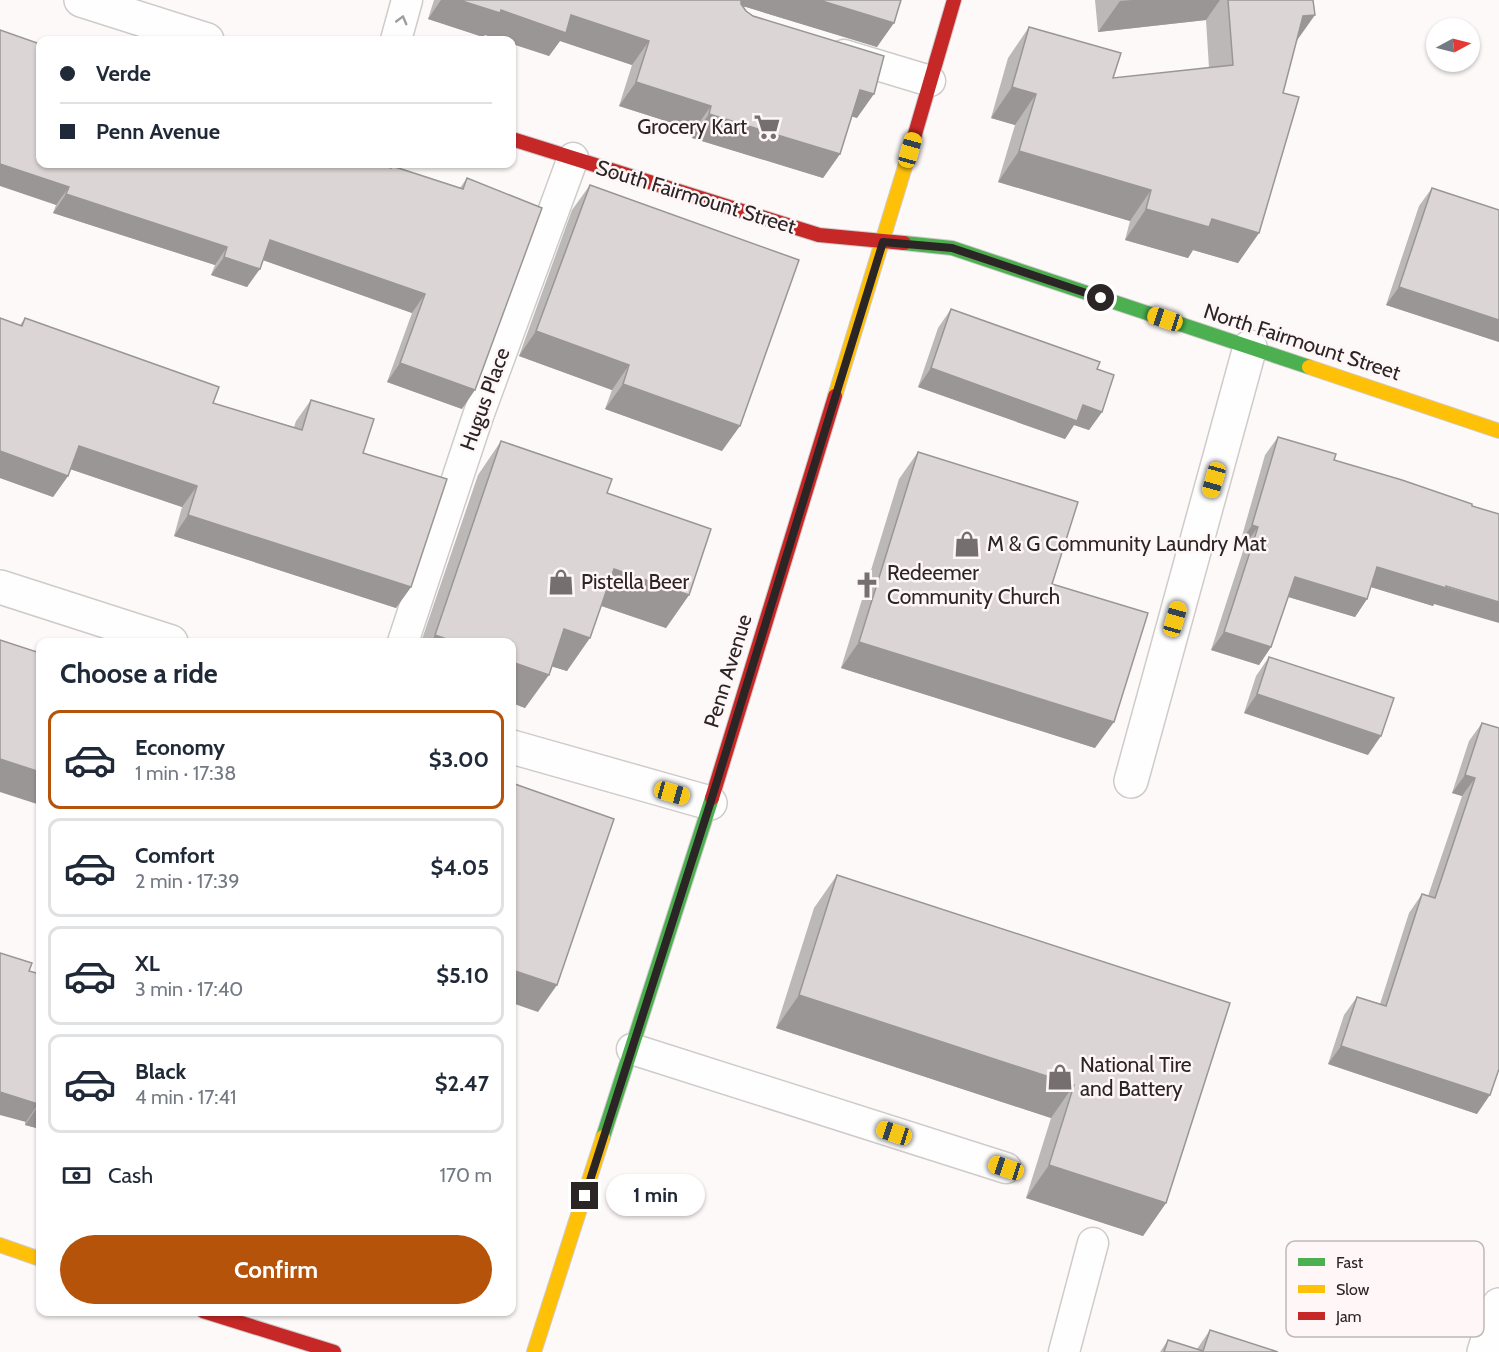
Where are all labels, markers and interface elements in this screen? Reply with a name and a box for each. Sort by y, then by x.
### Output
one-way arrow [395,15,407,26]
north arrow [1426,18,1480,72]
map controls [1426,18,1480,72]
text: Verde [96,60,151,87]
supermarket icon: Grocery Kart [752,112,782,142]
place label: Grocery Kart [637,114,747,139]
text: Penn Avenue [96,118,220,145]
car [896,130,924,170]
street label: South Fairmount Street [593,154,799,239]
route start [1087,284,1114,311]
street label: North Fairmount Street [1201,298,1404,385]
car [1145,305,1185,333]
street label: Hugus Place [454,344,515,454]
car [1200,460,1228,500]
shop icon: M & G Community Laundry Mat [952,529,982,559]
place label: M & G Community Laundry Mat [987,531,1267,556]
place label: Redeemer Community Church [887,560,1060,609]
shop icon: Pistella Beer [546,567,576,597]
place label: Pistella Beer [581,569,690,594]
church icon: Redeemer Community Church [852,570,882,600]
car [1161,599,1189,639]
street label: Penn Avenue [698,611,757,731]
text: Choose a ride [60,657,218,690]
icon: car [63,733,117,787]
text: Economy [135,734,225,761]
text: $3.00 [429,746,489,773]
text: 1 min · 17:38 [135,761,236,785]
car [652,779,692,807]
icon: car [63,841,117,895]
text: Comfort [135,842,214,869]
text: $4.05 [431,854,489,881]
text: 2 min · 17:39 [135,869,240,893]
icon: car [63,949,117,1003]
text: XL [135,950,160,977]
text: $5.10 [436,962,489,989]
text: 3 min · 17:40 [135,977,243,1001]
place label: National Tire and Battery [1080,1052,1192,1101]
icon: car [63,1057,117,1111]
text: Black [135,1058,186,1085]
shop icon: National Tire and Battery [1045,1062,1075,1092]
text: $2.47 [435,1070,489,1097]
text: 4 min · 17:41 [135,1085,237,1109]
car [874,1119,914,1147]
car [986,1154,1026,1182]
icon: cash [60,1159,93,1192]
text: Cash [108,1162,153,1189]
text: 170 m [440,1163,492,1187]
callout: 1 min [606,1175,705,1217]
route end [571,1182,598,1209]
text: 1 min [633,1183,678,1207]
button: Confirm [60,1235,492,1304]
legend [1286,1241,1484,1337]
text: Fast [1336,1253,1364,1272]
text: Slow [1336,1280,1370,1299]
text: Jam [1335,1307,1362,1326]

